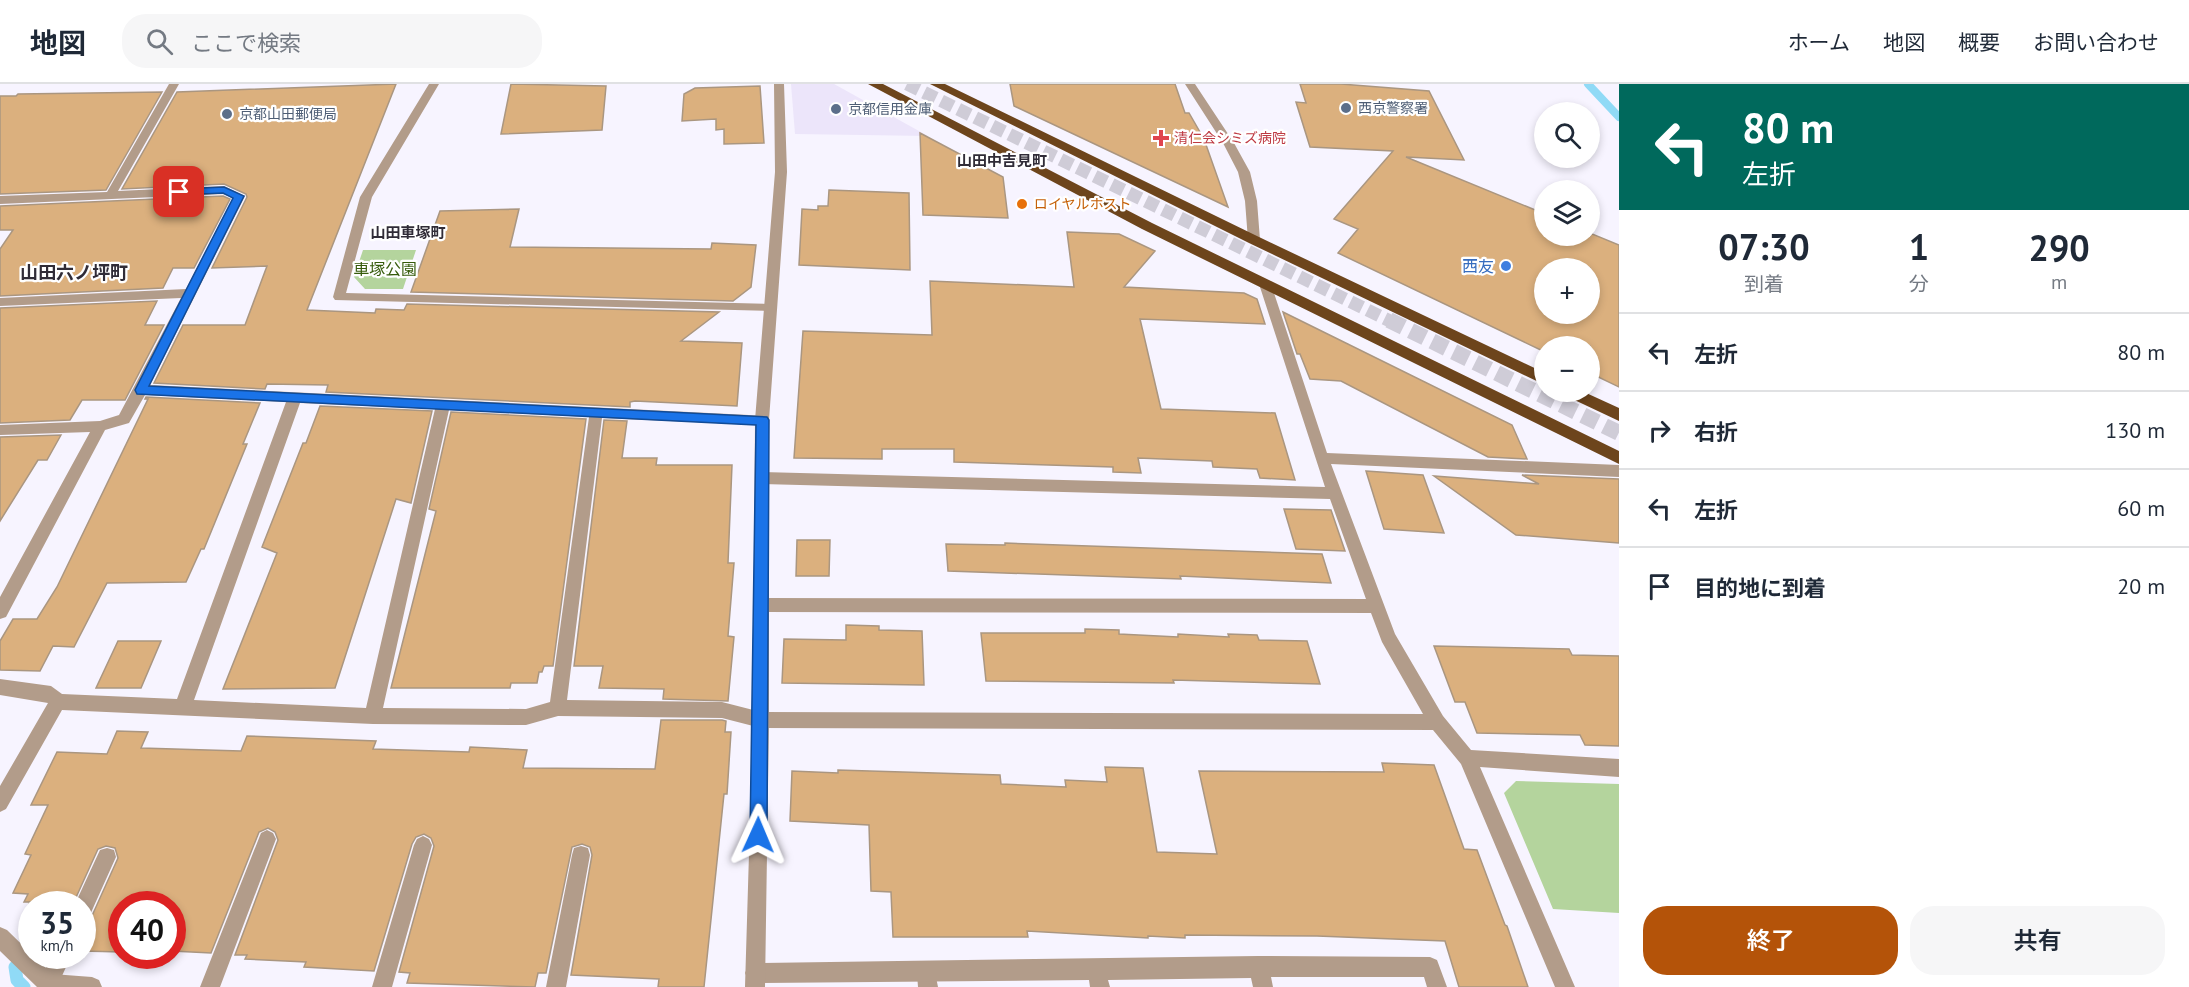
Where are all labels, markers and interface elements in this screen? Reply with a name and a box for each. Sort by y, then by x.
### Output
search box [122,14,542,68]
text: 地図 [30,24,86,61]
icon: search [143,25,176,58]
text: ここで検索 [191,29,301,57]
text: ホーム [1788,29,1850,56]
text: 地図 [1883,29,1925,56]
text: 概要 [1958,29,2000,56]
text: お問い合わせ [2033,29,2159,56]
place label: 西京警察署 [1358,99,1428,117]
place label: 京都信用金庫 [848,100,932,118]
text: 80 m [1742,100,1834,155]
marker: 西京警察署 [1339,101,1353,115]
marker: 京都信用金庫 [829,102,843,116]
map controls [1534,102,1600,402]
button: search [1534,102,1600,168]
place label: 京都山田郵便局 [239,105,337,123]
marker: 京都山田郵便局 [220,107,234,121]
icon: left [1643,108,1721,186]
marker: 清仁会シミズ病院 [1152,129,1170,147]
place label: 清仁会シミズ病院 [1174,129,1286,147]
district label: 山田中吉見町 [957,151,1047,170]
text: 左折 [1742,157,1796,191]
pin [153,166,204,217]
icon: arrive [162,175,195,208]
button: layers [1534,180,1600,246]
place label: ロイヤルホスト [1034,195,1132,213]
marker: ロイヤルホスト [1015,197,1029,211]
district label: 山田車塚町 [370,223,446,242]
text: 07:30 [1718,223,1810,270]
text: 1 [1909,223,1929,270]
text: 290 [2028,224,2090,271]
place label: 西友 [1462,256,1494,276]
button: + [1534,258,1600,324]
park label: 車塚公園 [353,259,417,279]
marker: 西友 [1499,259,1513,273]
district label: 山田六ノ坪町 [20,261,128,284]
text: m [2051,269,2067,295]
text: 到着 [1744,271,1784,297]
text: 分 [1909,271,1929,297]
button: − [1534,336,1600,402]
icon: left [1643,336,1676,369]
text: 80 m [2117,338,2165,366]
text: 左折 [1694,340,1738,368]
icon: right [1643,414,1676,447]
text: 130 m [2105,416,2165,444]
text: 右折 [1694,418,1738,446]
icon: left [1643,492,1676,525]
text: 60 m [2117,494,2165,522]
text: 左折 [1694,496,1738,524]
icon: arrive [1643,570,1676,603]
text: 20 m [2117,572,2165,600]
text: 目的地に到着 [1694,574,1826,602]
position arrow [726,803,790,867]
speed limit sign: 40 [108,891,186,969]
text: 35 [40,903,74,942]
button: 終了 [1643,906,1898,975]
button: 共有 [1910,906,2165,975]
text: km/h [41,936,73,955]

